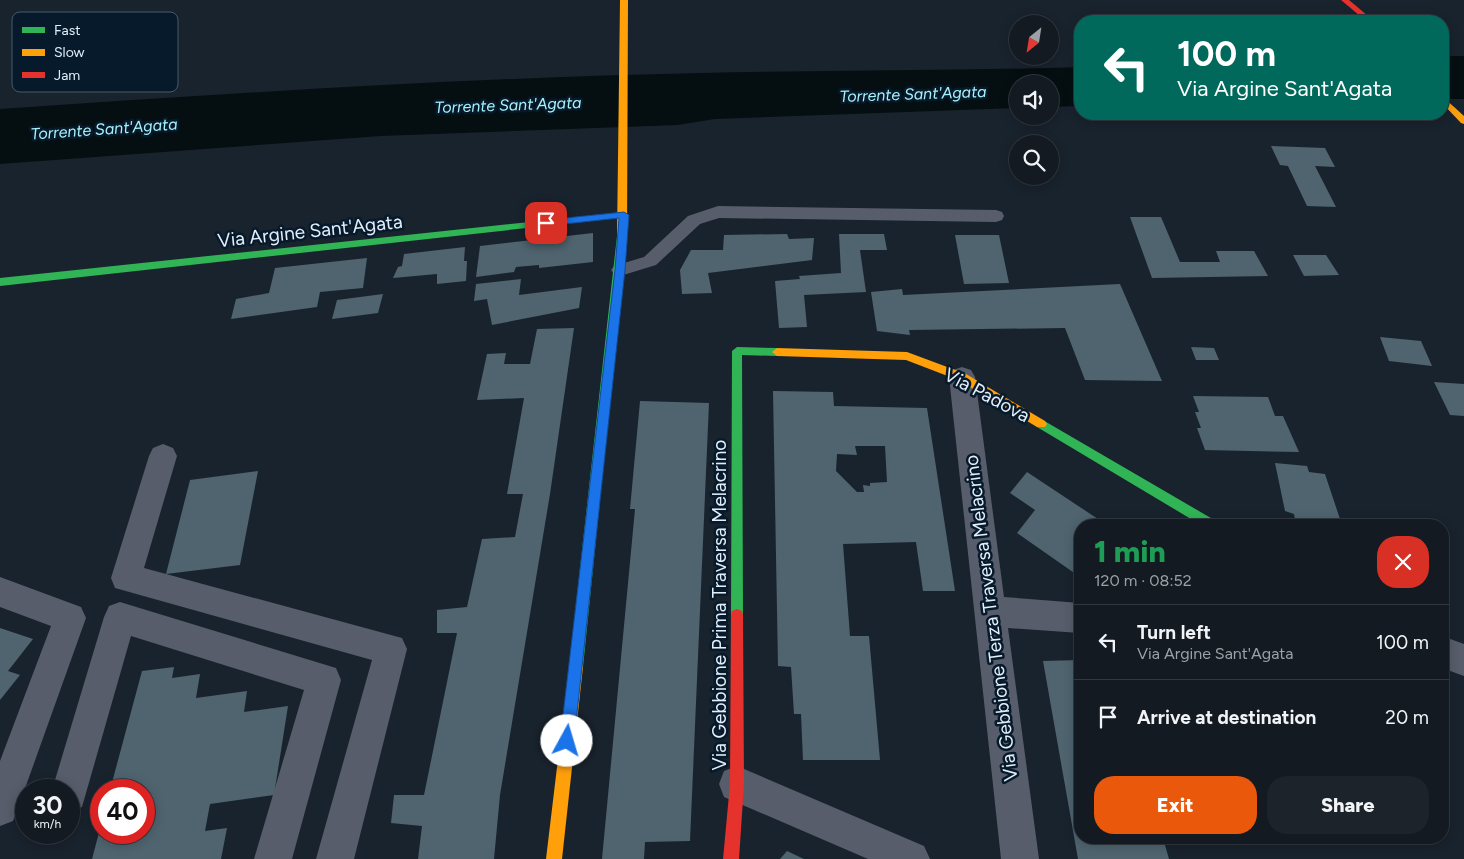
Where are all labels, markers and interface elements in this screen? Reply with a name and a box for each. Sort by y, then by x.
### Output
legend [12,12,178,92]
north arrow [1009,15,1059,65]
map controls [1009,15,1059,185]
text: Fast [54,22,80,39]
text: 100 m [1177,33,1276,75]
icon: left [1094,35,1159,100]
text: Slow [54,44,85,61]
text: Jam [54,67,80,84]
button: sound [1009,75,1059,125]
text: Via Argine Sant'Agata [1177,75,1392,102]
water label: Torrente Sant'Agata [839,82,987,106]
water label: Torrente Sant'Agata [434,93,582,117]
water label: Torrente Sant'Agata [30,114,178,144]
button: search [1009,135,1059,185]
pin [525,202,567,244]
icon: arrive [532,209,560,237]
street label: Via Argine Sant'Agata [216,210,404,252]
street label: Via Padova [940,363,1034,427]
street label: Via Gebbione Prima Traversa Melacrino [708,440,731,770]
street label: Via Gebbione Terza Traversa Melacrino [960,454,1022,782]
text: 1 min [1094,533,1166,570]
button: close [1377,536,1429,588]
text: 120 m · 08:52 [1094,571,1192,590]
text: Turn left [1137,621,1211,644]
icon: left [1094,628,1122,656]
text: 100 m [1376,631,1429,654]
text: Via Argine Sant'Agata [1137,644,1293,663]
icon: arrive [1094,703,1122,731]
text: Arrive at destination [1137,706,1316,729]
text: 20 m [1385,706,1429,729]
position arrow [540,714,592,766]
button: Exit [1094,776,1257,834]
button: Share [1267,776,1429,834]
speed limit sign: 40 [90,779,155,844]
text: 30 [32,790,63,820]
text: km/h [34,817,61,831]

